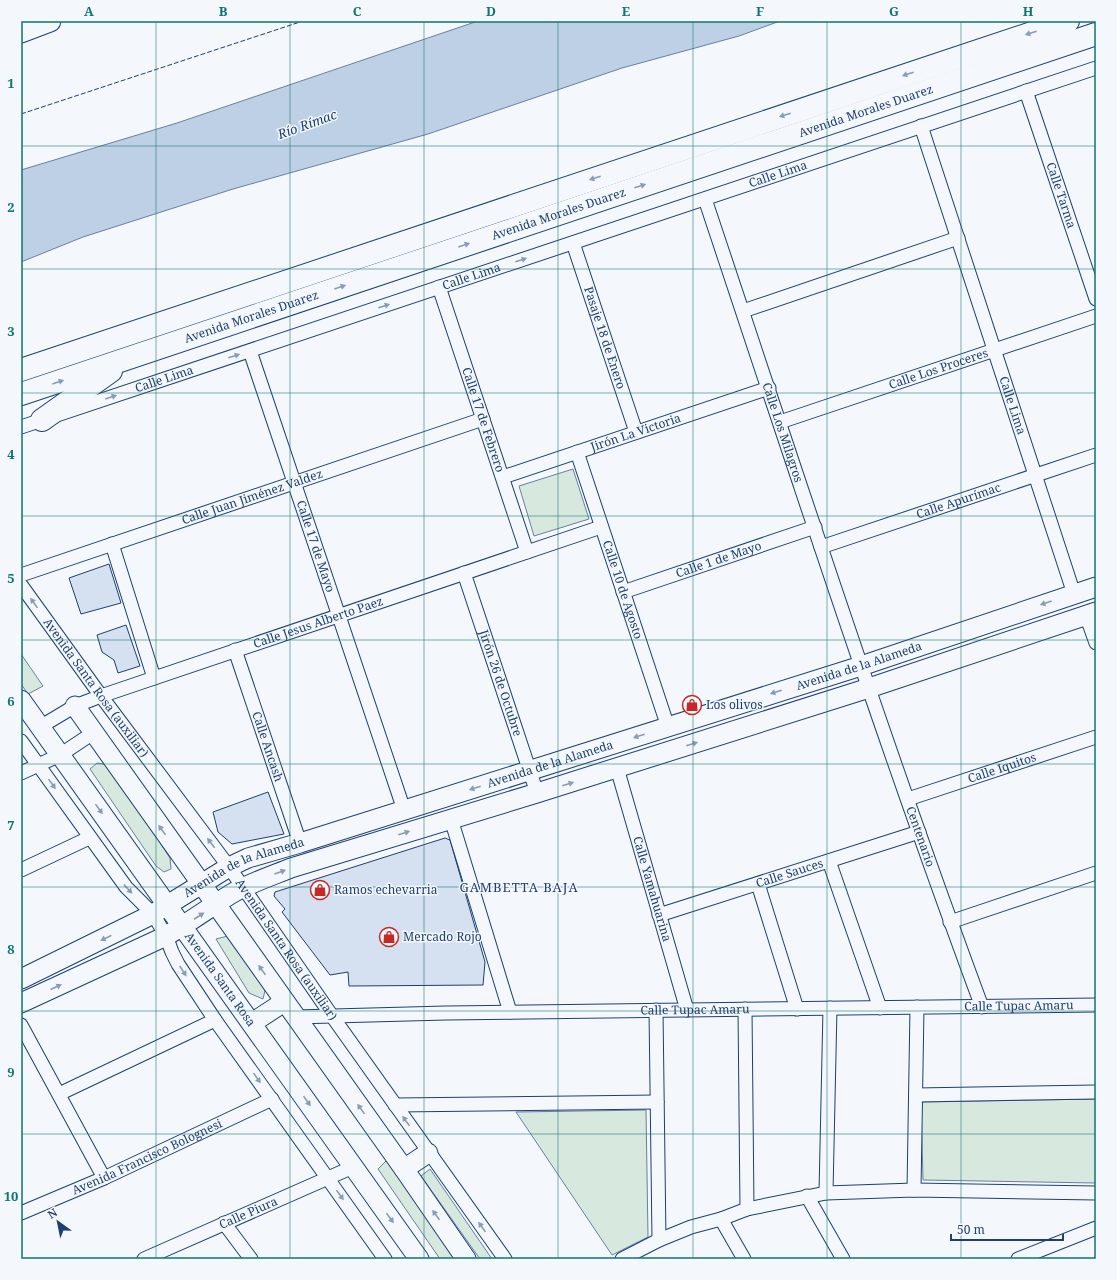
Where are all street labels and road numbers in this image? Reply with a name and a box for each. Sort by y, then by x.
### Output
street label: Avenida Morales Duarez [796,80,935,141]
street label: Calle Lima [746,156,809,191]
street label: Calle Tarma [1043,160,1081,231]
street label: Avenida Morales Duarez [489,183,628,244]
street label: Calle Lima [440,258,503,294]
street label: Pasaje 18 de Enero [580,284,630,391]
street label: Avenida Morales Duarez [182,286,321,347]
street label: Calle Los Proceres [886,344,990,393]
street label: Calle Lima [133,361,196,396]
street label: Calle 17 de Febrero [458,365,509,475]
street label: Calle Lima [995,374,1030,437]
street label: Calle Los Milagros [759,380,808,484]
street label: Jirón La Victoria [587,409,683,455]
street label: Calle Juan Jiménez Valdez [179,465,325,528]
street label: Calle Apurímac [914,478,1003,523]
street label: Calle 17 de Mayo [293,498,339,594]
street label: Calle 1 de Mayo [673,537,764,582]
street label: Calle 10 de Agosto [599,538,647,641]
street label: Calle Jesus Alberto Paez [251,592,385,652]
street label: Avenida Santa Rosa (auxiliar) [39,614,153,760]
street label: Jirón 26 de Octubre [475,627,527,738]
street label: Avenida de la Alameda [794,637,924,694]
street label: Calle Ancash [248,709,288,784]
street label: Avenida de la Alameda [485,736,615,791]
street label: Calle Iquitos [965,748,1038,787]
street label: Centenario [902,804,939,869]
street label: Avenida de la Alameda [180,833,307,901]
street label: Calle Yamahuarina [629,834,676,944]
street label: Calle Sauces [754,854,825,892]
street label: Avenida Santa Rosa (auxiliar) [232,875,342,1024]
street label: Avenida Santa Rosa [181,929,260,1030]
street label: Calle Tupac Amaru [964,996,1074,1015]
street label: Calle Tupac Amaru [640,1000,750,1019]
street label: Avenida Francisco Bolognesi [69,1115,225,1199]
street label: Calle Piura [216,1192,280,1233]

